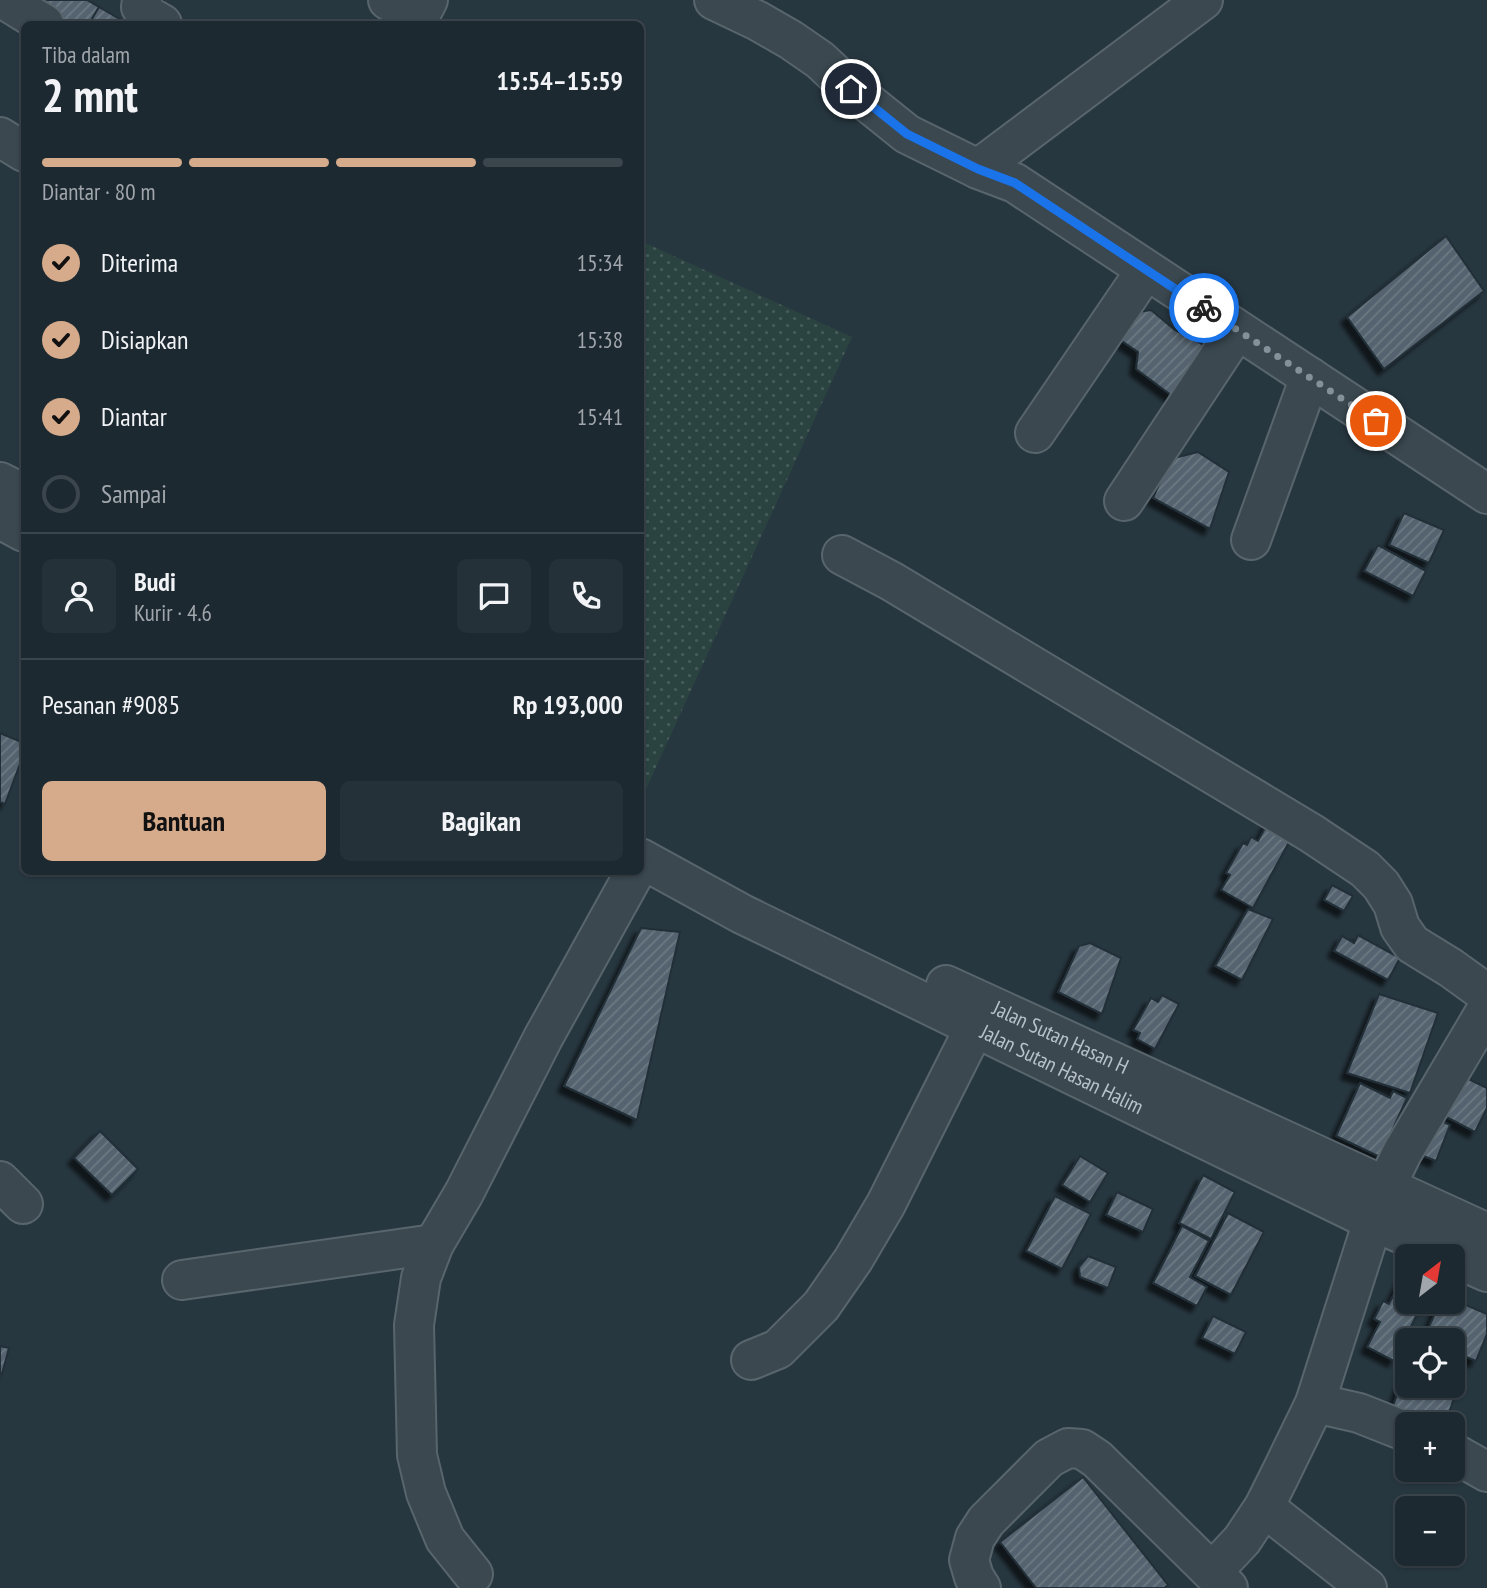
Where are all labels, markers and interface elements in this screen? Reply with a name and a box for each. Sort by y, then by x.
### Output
text: Tiba dalam [42,40,130,69]
pin [821,59,881,119]
text: 15:54–15:59 [496,64,623,97]
text: 2 mnt [42,65,138,125]
icon: home [832,70,870,108]
text: Diantar · 80 m [42,177,155,206]
icon: check [42,244,80,282]
text: Diterima [101,246,178,279]
text: 15:34 [577,248,623,277]
courier [1169,273,1239,343]
icon: bike [1185,289,1223,327]
icon: check [42,321,80,359]
text: Disiapkan [101,323,188,356]
text: 15:38 [577,325,623,354]
pin [1346,391,1406,451]
icon: check [42,398,80,436]
text: Diantar [101,400,167,433]
text: 15:41 [577,402,623,431]
icon: bag [1357,402,1395,440]
text: Sampai [101,477,167,510]
button: person [42,559,116,633]
button: chat [457,559,531,633]
button: phone [549,559,623,633]
text: Budi [134,565,176,598]
text: Kurir · 4.6 [134,598,212,627]
text: Pesanan #9085 [42,688,180,721]
text: Rp 193,000 [513,688,623,721]
button: Bantuan [42,781,326,861]
button: Bagikan [340,781,623,861]
street label: Jalan Sutan Hasan H [988,994,1133,1080]
street label: Jalan Sutan Hasan Halim [975,1018,1148,1120]
north arrow [1395,1244,1465,1314]
map controls [1395,1244,1465,1566]
button: locate [1395,1328,1465,1398]
button: + [1395,1412,1465,1482]
button: − [1395,1496,1465,1566]

